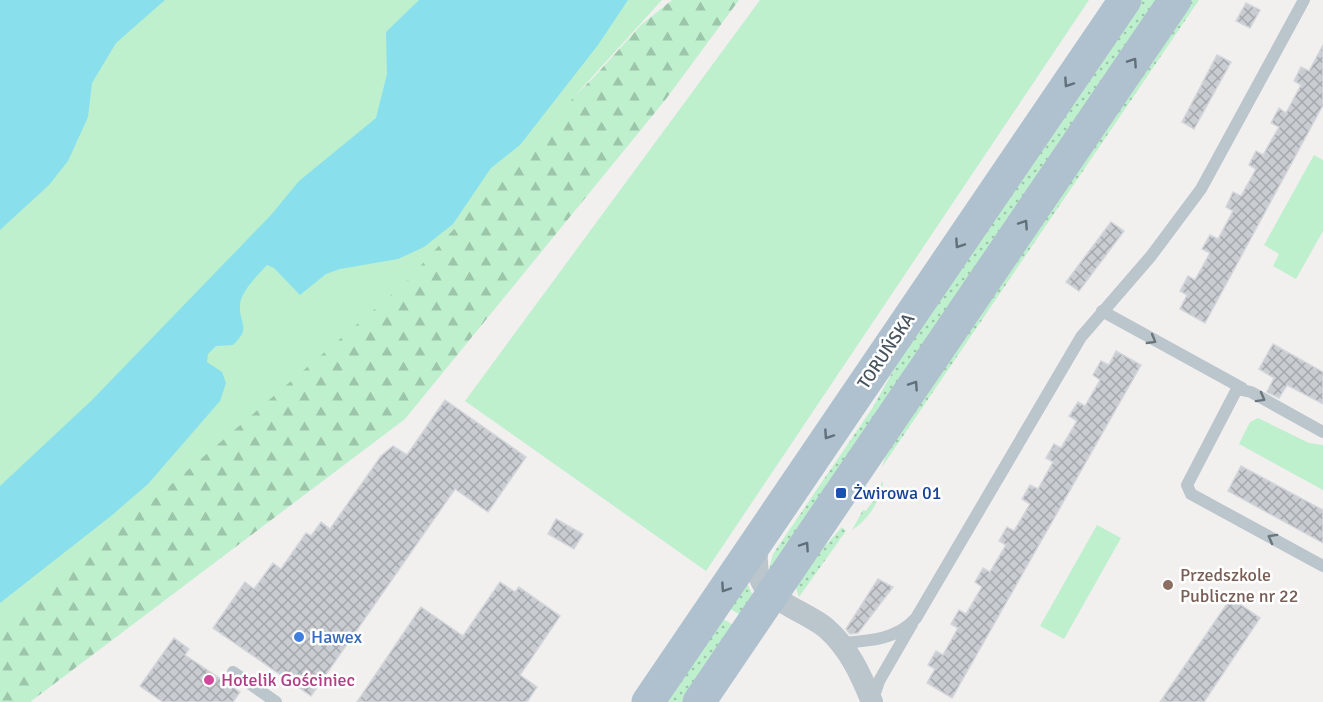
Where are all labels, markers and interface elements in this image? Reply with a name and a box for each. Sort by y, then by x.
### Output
one-way arrow [1126,58,1137,69]
one-way arrow [1064,76,1075,87]
one-way arrow [1017,219,1028,230]
one-way arrow [954,238,966,248]
street label: TORUŃSKA [853,309,919,393]
one-way arrow [1146,333,1156,344]
one-way arrow [907,381,918,392]
one-way arrow [1255,391,1265,402]
one-way arrow [824,429,836,439]
place label: Żwirowa 01 [853,482,941,504]
marker: Żwirowa 01 [834,486,848,500]
one-way arrow [1267,534,1278,545]
one-way arrow [798,542,809,553]
place label: Przedszkole Publiczne nr 22 [1180,564,1299,607]
marker: Przedszkole Publiczne nr 22 [1161,578,1175,592]
one-way arrow [721,581,732,592]
place label: Hawex [311,626,363,648]
marker: Hawex [292,630,306,644]
place label: Hotelik Gościniec [221,669,355,691]
marker: Hotelik Gościniec [202,673,216,687]

